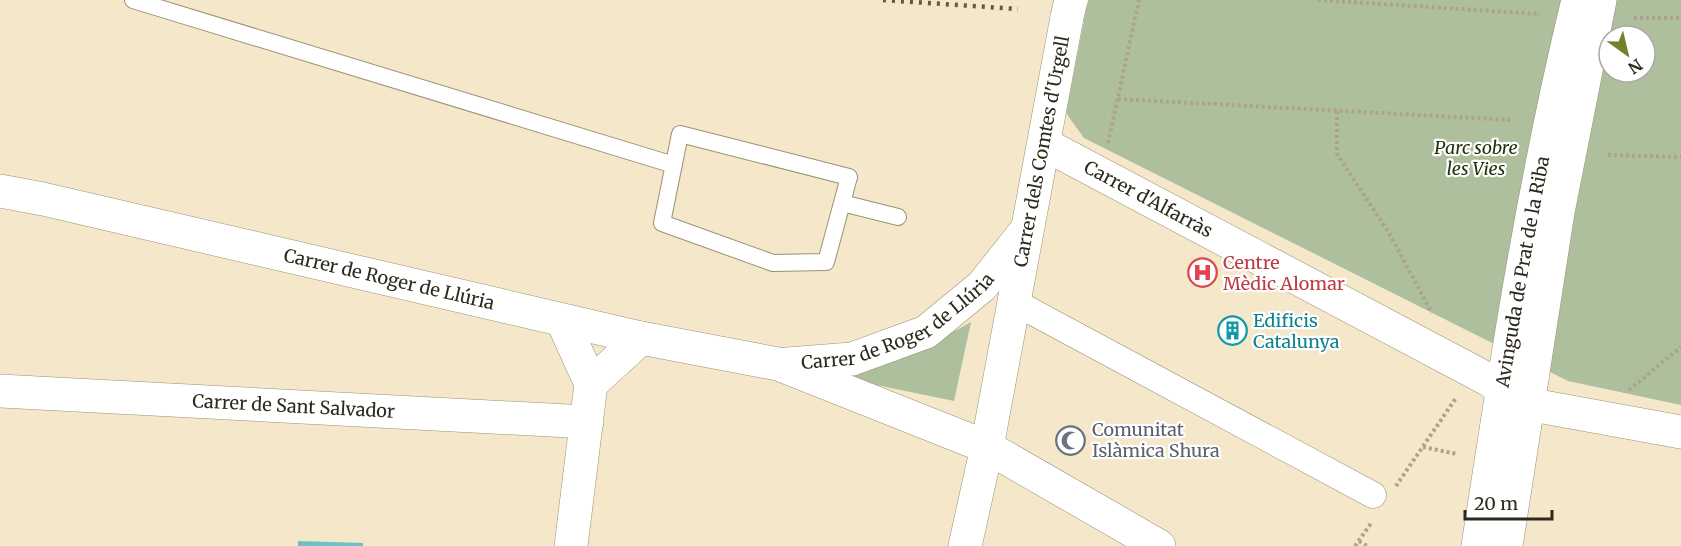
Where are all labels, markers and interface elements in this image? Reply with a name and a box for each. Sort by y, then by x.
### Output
north arrow [1597,24,1657,84]
street label: Carrer dels Comtes d'Urgell [1009,33,1074,269]
text: N [1624,55,1646,78]
park label: Parc sobre les Vies [1434,136,1518,180]
street label: Avinguda de Prat de la Riba [1491,154,1554,390]
street label: Carrer d'Alfarràs [1080,155,1217,242]
street label: Carrer de Roger de Llúria [282,243,497,315]
place label: Centre Mèdic Alomar [1223,251,1345,295]
hospital icon: Centre Mèdic Alomar [1186,257,1218,289]
street label: Carrer de Roger de Llúria [800,268,999,374]
place label: Edificis Catalunya [1253,309,1340,353]
building icon: Edificis Catalunya [1216,315,1248,347]
street label: Carrer de Sant Salvador [192,389,396,423]
place label: Comunitat Islàmica Shura [1092,418,1220,462]
mosque icon: Comunitat Islàmica Shura [1055,424,1087,456]
scale bar [1465,483,1552,521]
text: 20 m [1474,492,1518,515]

